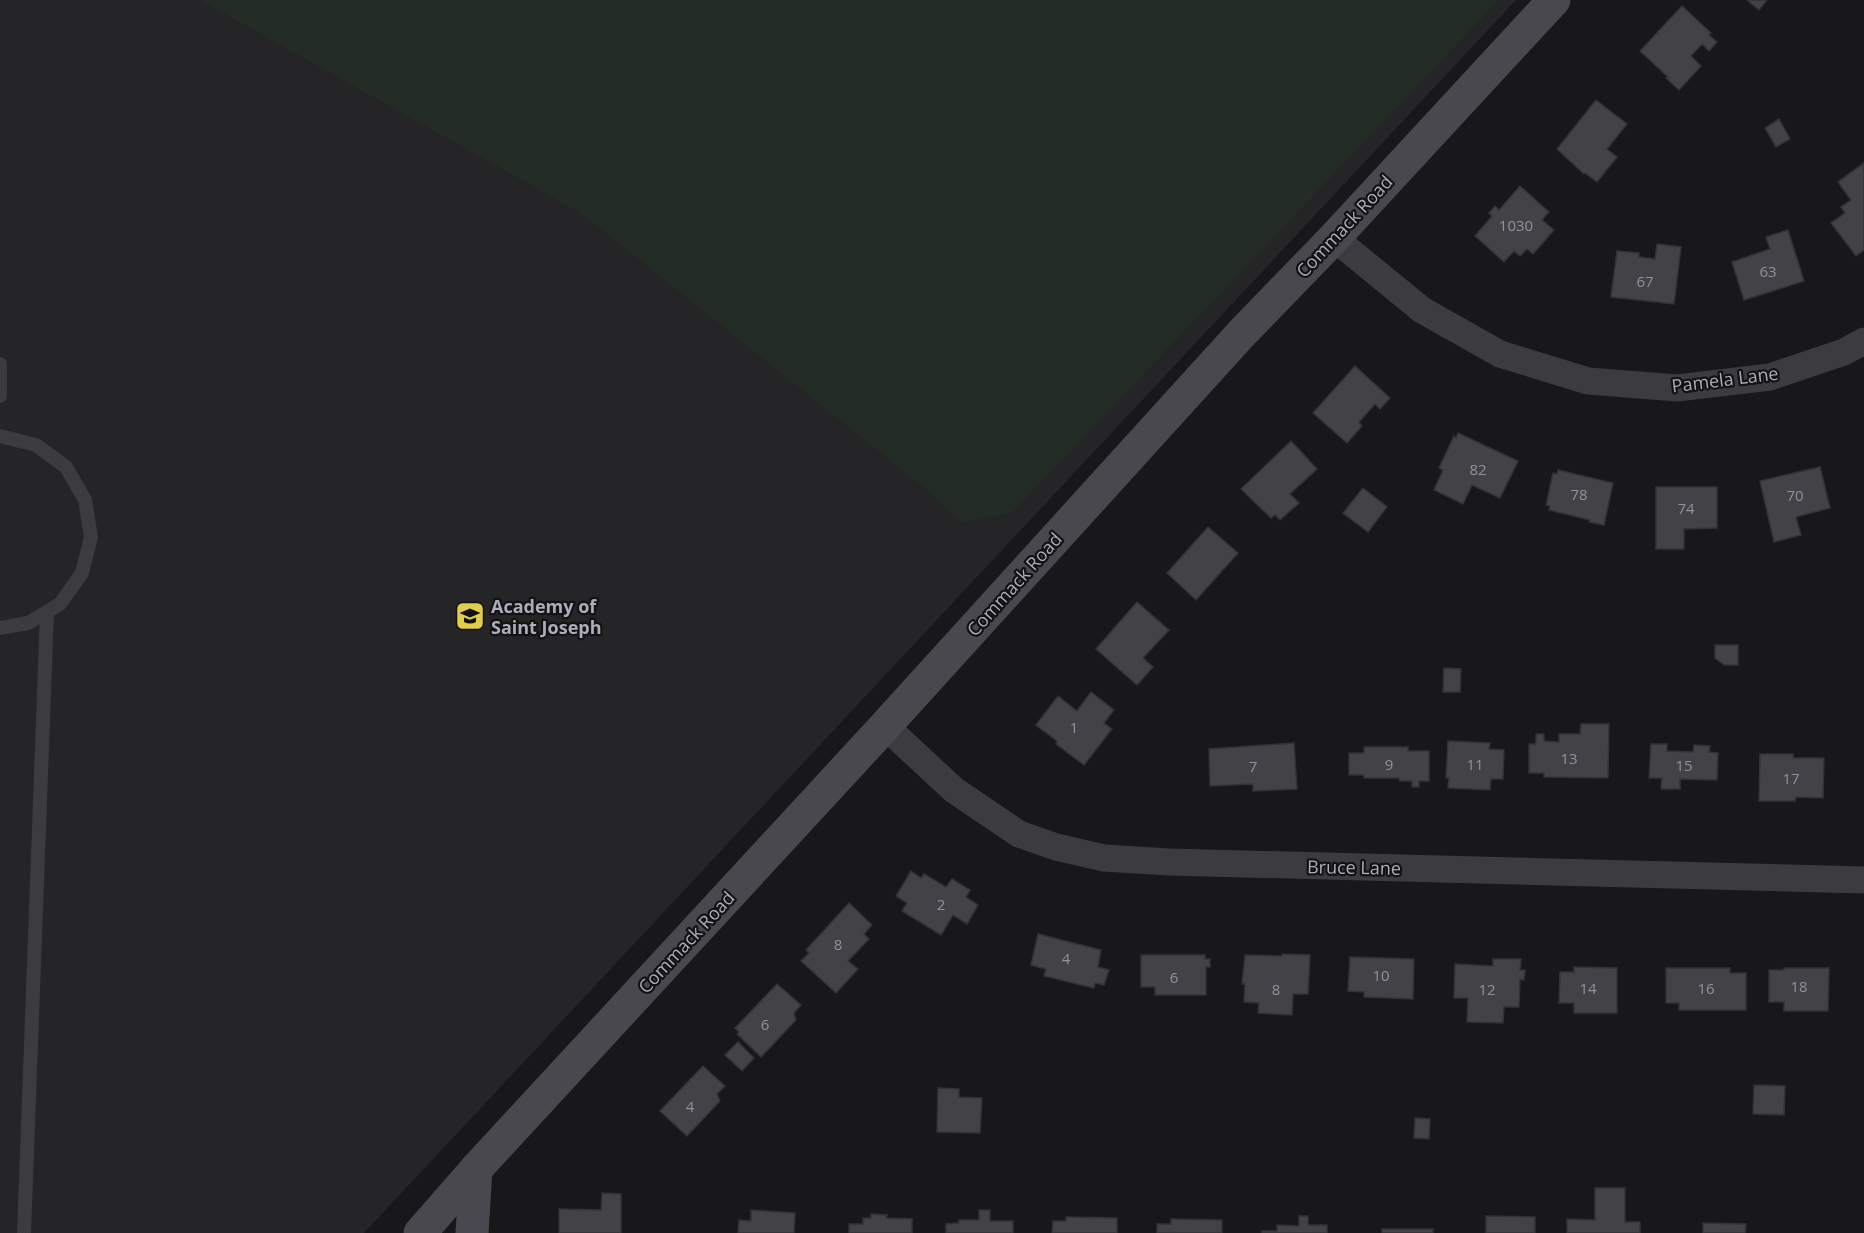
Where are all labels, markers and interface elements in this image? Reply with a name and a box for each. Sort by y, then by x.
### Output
street label: Commack Road [1290,170,1398,282]
house number: 1030 [1499,215,1533,235]
house number: 63 [1759,261,1777,281]
house number: 67 [1636,271,1654,291]
street label: Pamela Lane [1670,361,1780,397]
house number: 82 [1469,459,1487,479]
house number: 78 [1570,484,1588,504]
house number: 70 [1786,485,1804,505]
house number: 74 [1677,498,1695,518]
street label: Commack Road [961,527,1067,641]
place label: Academy of Saint Joseph [491,594,602,639]
school or university icon: Academy of Saint Joseph [454,600,486,632]
house number: 1 [1070,717,1078,737]
house number: 13 [1560,748,1578,768]
house number: 9 [1385,754,1393,774]
house number: 11 [1466,754,1484,774]
house number: 15 [1675,755,1693,775]
house number: 7 [1249,756,1257,776]
house number: 17 [1782,768,1800,788]
street label: Bruce Lane [1307,854,1401,880]
street label: Commack Road [632,886,740,998]
house number: 2 [937,894,945,914]
house number: 8 [834,934,842,954]
house number: 4 [1062,948,1071,968]
house number: 10 [1372,965,1390,985]
house number: 6 [1170,967,1178,987]
house number: 18 [1790,976,1808,996]
house number: 14 [1579,978,1597,998]
house number: 16 [1697,978,1715,998]
house number: 8 [1272,979,1280,999]
house number: 12 [1478,979,1496,999]
house number: 6 [761,1014,769,1034]
house number: 4 [686,1096,695,1116]

